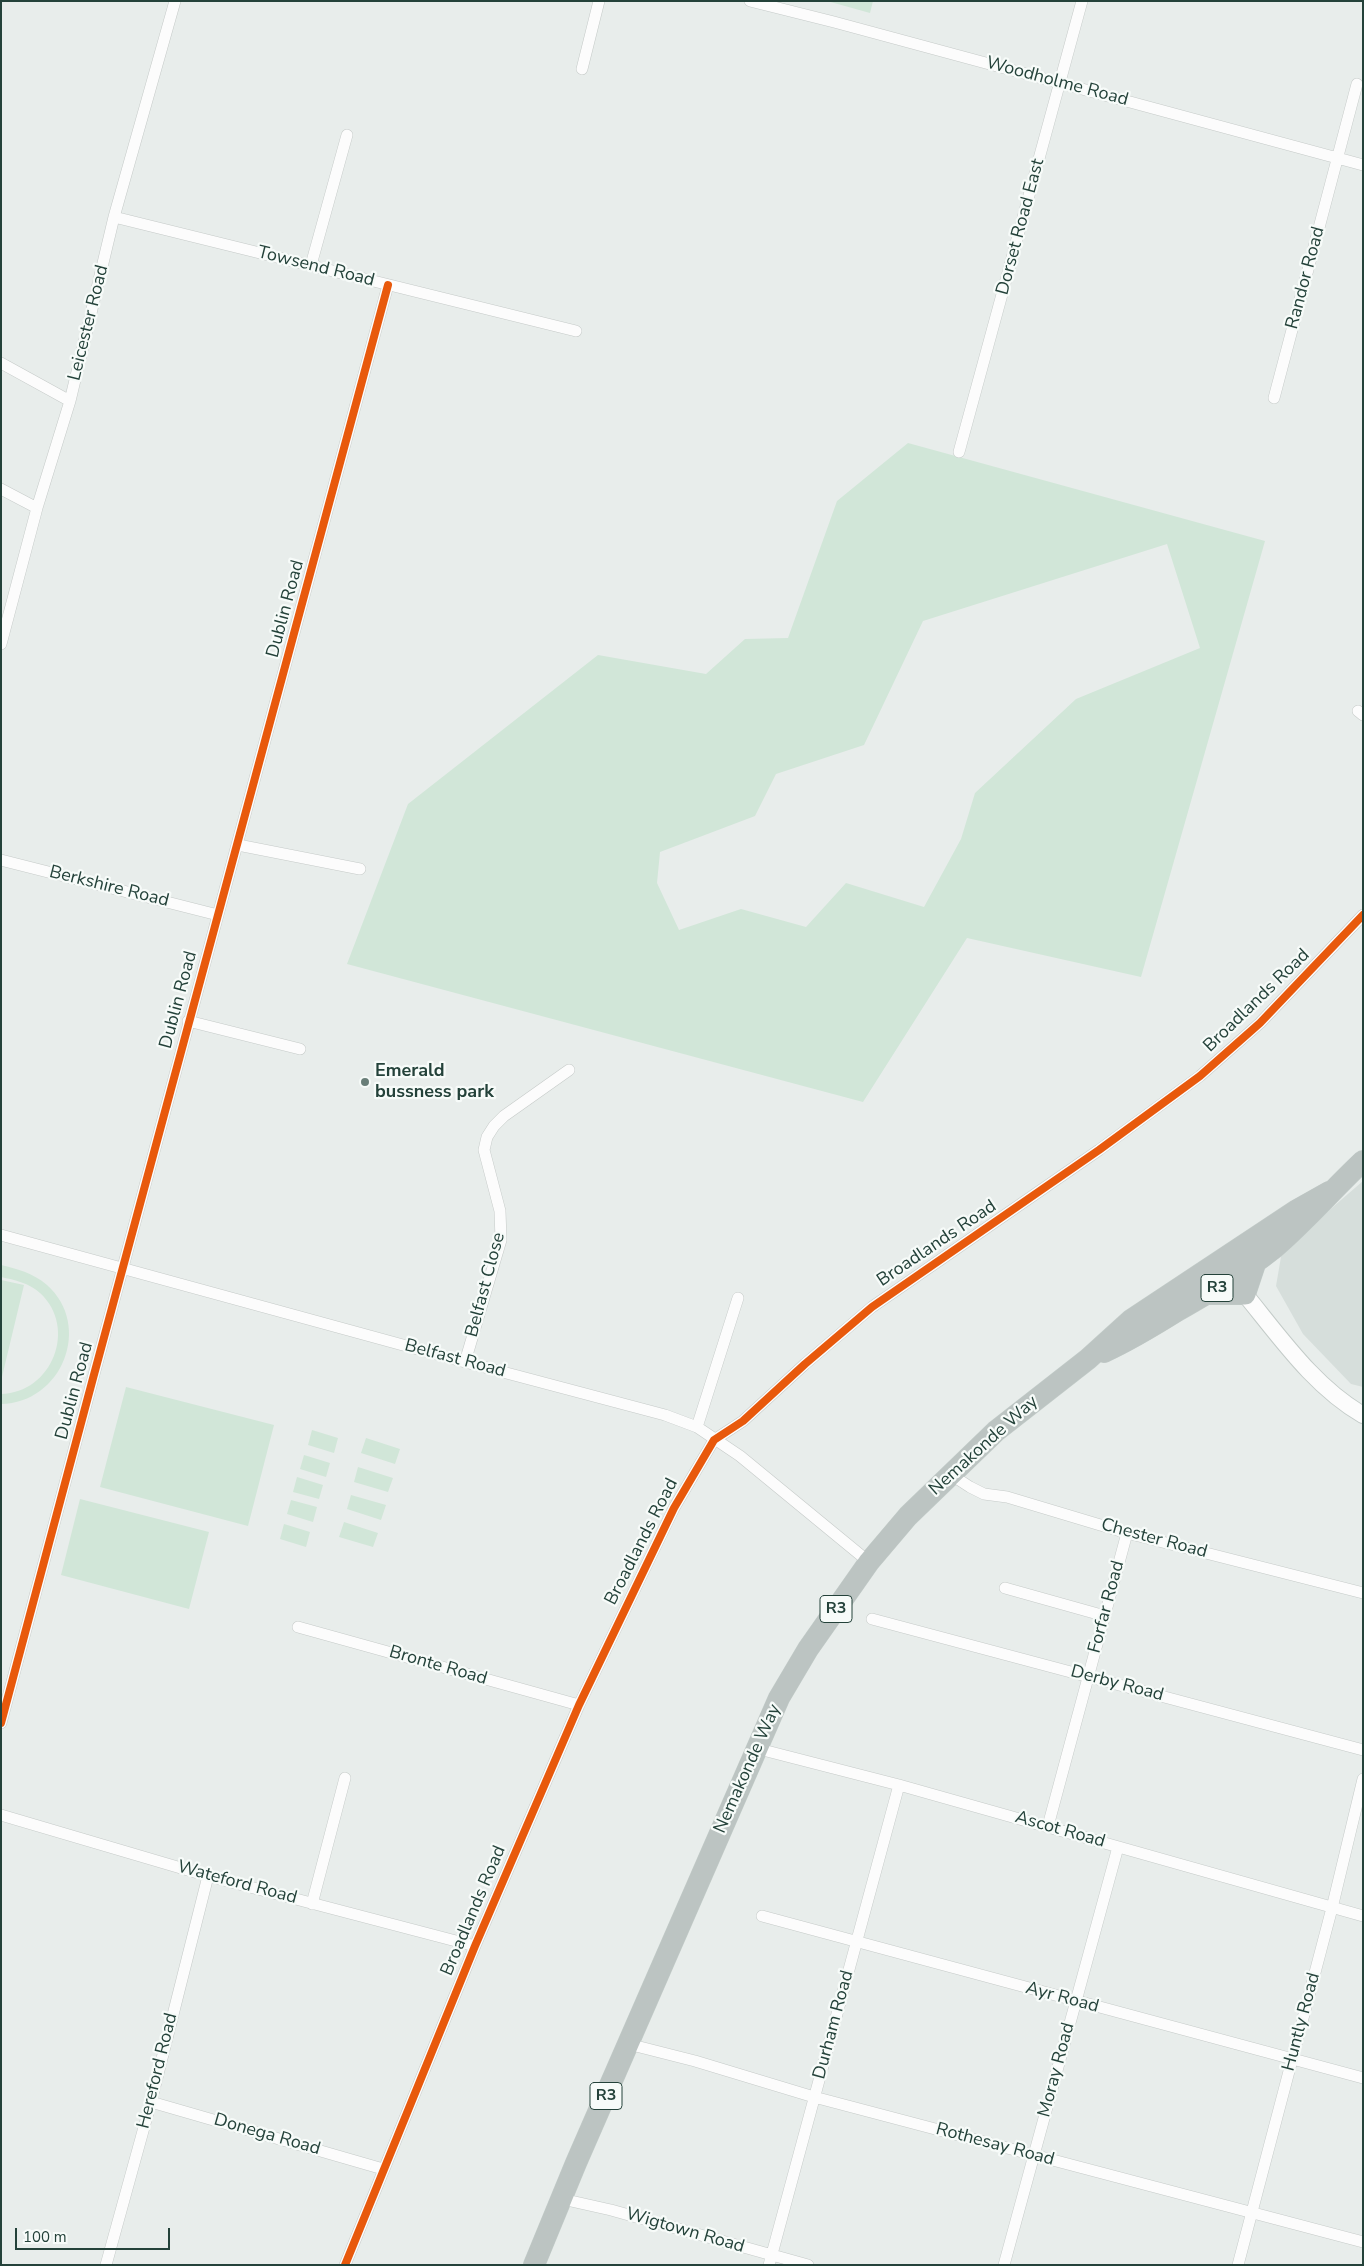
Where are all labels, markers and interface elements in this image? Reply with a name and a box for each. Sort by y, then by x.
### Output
street label: Woodholme Road [984,53,1130,111]
street label: Dorset Road East [992,157,1050,297]
street label: Randor Road [1282,224,1330,332]
street label: Towsend Road [255,242,377,292]
street label: Leicester Road [64,263,114,383]
street label: Dublin Road [263,558,309,660]
street label: Berkshire Road [47,862,171,912]
street label: Broadlands Road [1199,945,1315,1057]
street label: Dublin Road [156,949,202,1051]
place label: Emerald bussness park [375,1061,494,1104]
marker: Emerald bussness park [359,1076,371,1088]
street label: Broadlands Road [873,1196,1001,1292]
street label: Belfast Close [462,1230,510,1340]
road number: R3 [1201,1275,1233,1302]
street label: Belfast Road [402,1335,508,1383]
street label: Dublin Road [52,1340,98,1442]
street label: Nemakonde Way [925,1391,1043,1501]
street label: Broadlands Road [601,1475,683,1609]
street label: Chester Road [1098,1514,1210,1564]
street label: Forfar Road [1084,1558,1130,1656]
road number: R3 [820,1596,852,1622]
street label: Bronte Road [386,1642,490,1690]
street label: Derby Road [1068,1661,1166,1707]
street label: Nemakonde Way [710,1701,786,1837]
street label: Ascot Road [1013,1807,1107,1853]
street label: Broadlands Road [437,1843,511,1979]
street label: Wateford Road [175,1857,299,1909]
street label: Durham Road [809,1968,859,2082]
street label: Huntly Road [1278,1970,1326,2074]
street label: Ayr Road [1023,1978,1101,2018]
street label: Hereford Road [133,2011,183,2131]
street label: Moray Road [1034,2020,1080,2120]
road number: R3 [590,2082,622,2110]
street label: Donega Road [211,2109,323,2161]
street label: Rothesay Road [933,2119,1057,2171]
street label: Wigtown Road [623,2204,747,2258]
scale bar [18,2218,172,2250]
text: 100 m [23,2227,67,2247]

